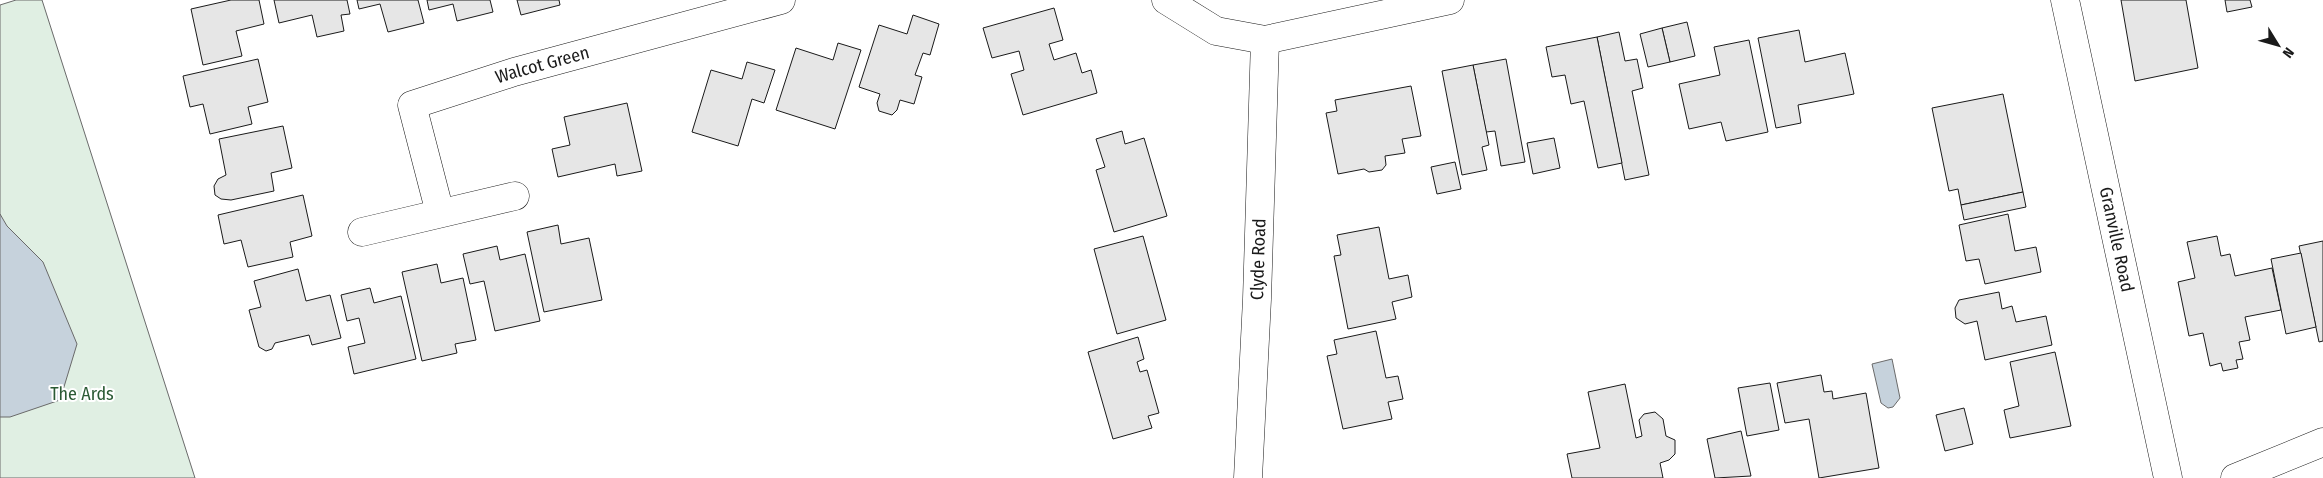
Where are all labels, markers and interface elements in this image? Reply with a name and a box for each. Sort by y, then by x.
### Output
north arrow [2253,20,2303,70]
street label: Walcot Green [492,41,592,88]
text: N [2279,44,2297,61]
street label: Granville Road [2095,185,2139,294]
street label: Clyde Road [1246,218,1270,300]
park label: The Ards [50,383,114,405]

